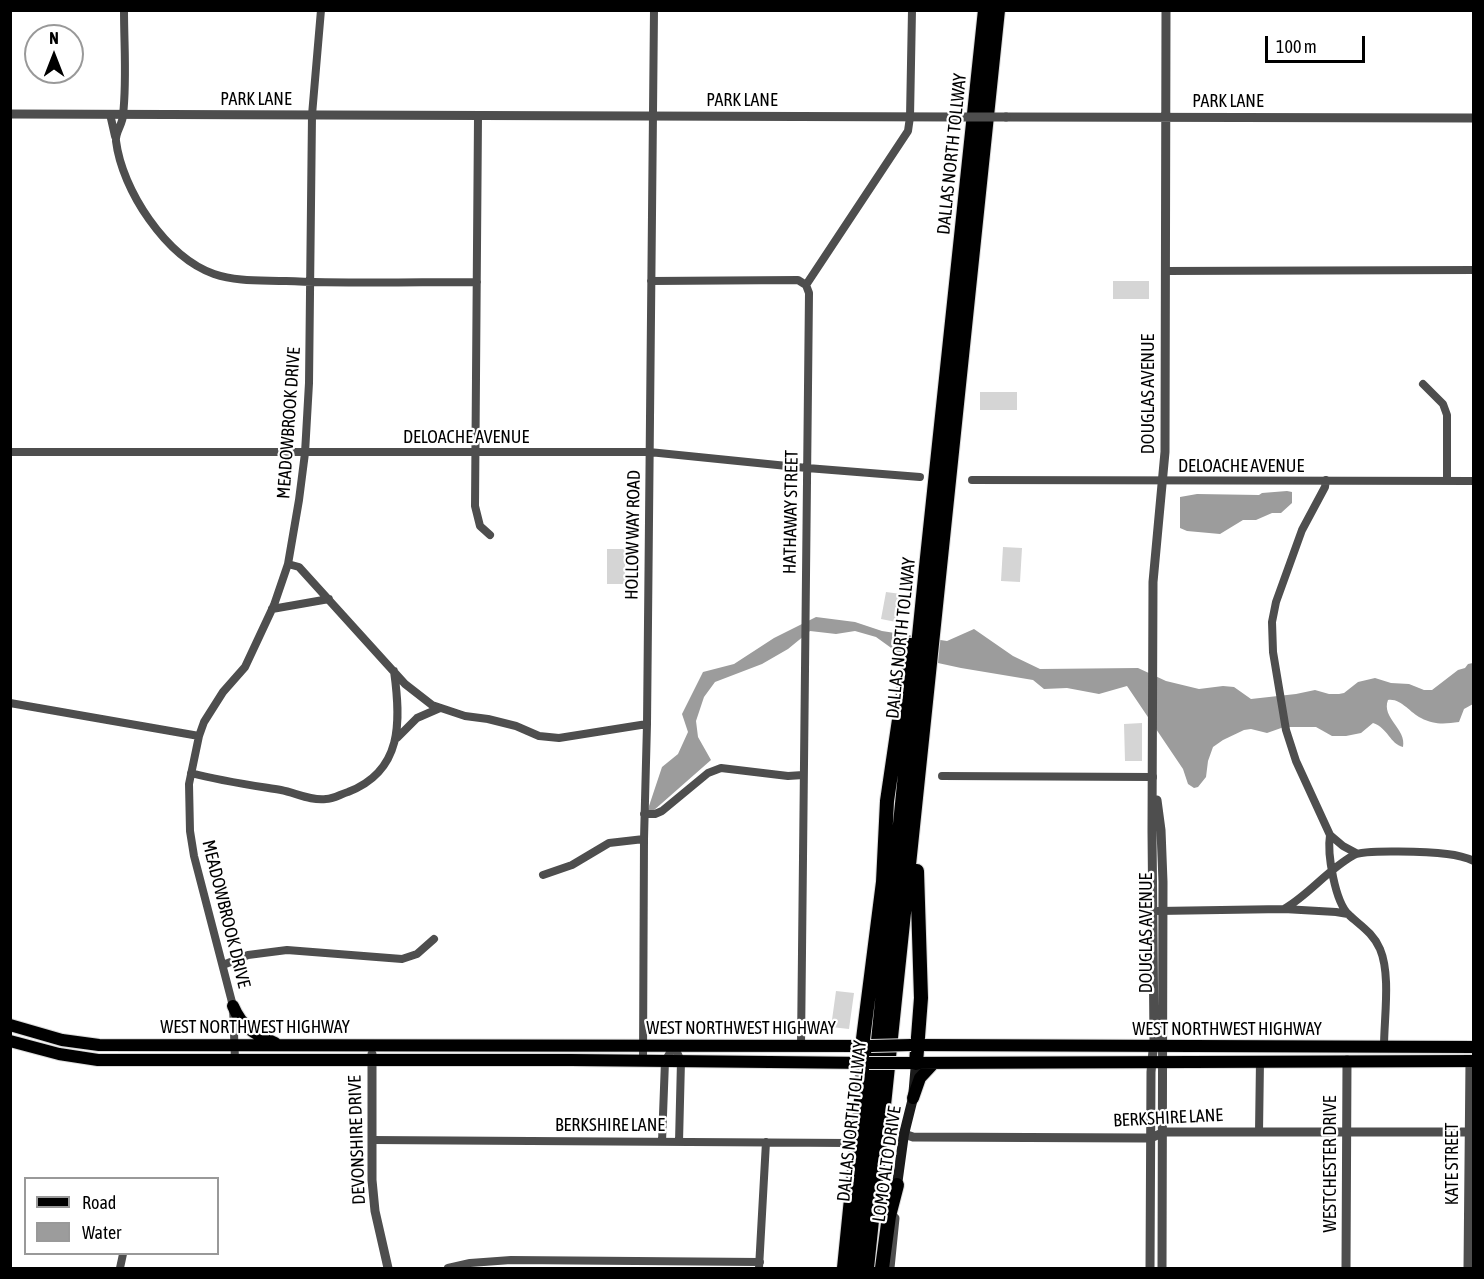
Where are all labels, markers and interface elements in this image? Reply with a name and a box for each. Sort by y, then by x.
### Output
north arrow [24,24,84,84]
scale bar [1268,24,1368,62]
text: N [49,29,59,47]
text: 100 m [1276,36,1317,57]
street label: DALLAS NORTH TOLLWAY [933,72,971,236]
street label: PARK LANE [220,88,292,110]
street label: PARK LANE [706,89,778,111]
street label: PARK LANE [1192,90,1264,112]
street label: DOUGLAS AVENUE [1137,334,1159,454]
street label: MEADOWBROOK DRIVE [273,347,305,499]
street label: DELOACHE AVENUE [403,426,529,448]
street label: HATHAWAY STREET [779,450,803,574]
street label: DELOACHE AVENUE [1178,455,1304,477]
street label: HOLLOW WAY ROAD [621,470,645,600]
street label: DALLAS NORTH TOLLWAY [882,556,920,720]
street label: MEADOWBROOK DRIVE [197,838,255,990]
street label: DOUGLAS AVENUE [1135,873,1157,993]
street label: WEST NORTHWEST HIGHWAY [160,1016,350,1038]
street label: WEST NORTHWEST HIGHWAY [646,1017,836,1039]
street label: WEST NORTHWEST HIGHWAY [1132,1018,1322,1040]
street label: DALLAS NORTH TOLLWAY [833,1039,871,1203]
street label: DEVONSHIRE DRIVE [344,1075,370,1205]
street label: WESTCHESTER DRIVE [1319,1096,1341,1232]
street label: BERKSHIRE LANE [1113,1104,1223,1132]
street label: LOMO ALTO DRIVE [868,1105,906,1223]
street label: BERKSHIRE LANE [555,1114,665,1136]
street label: KATE STREET [1441,1123,1463,1205]
legend [24,1177,219,1255]
text: Road [82,1192,116,1213]
text: Water [82,1222,121,1243]

